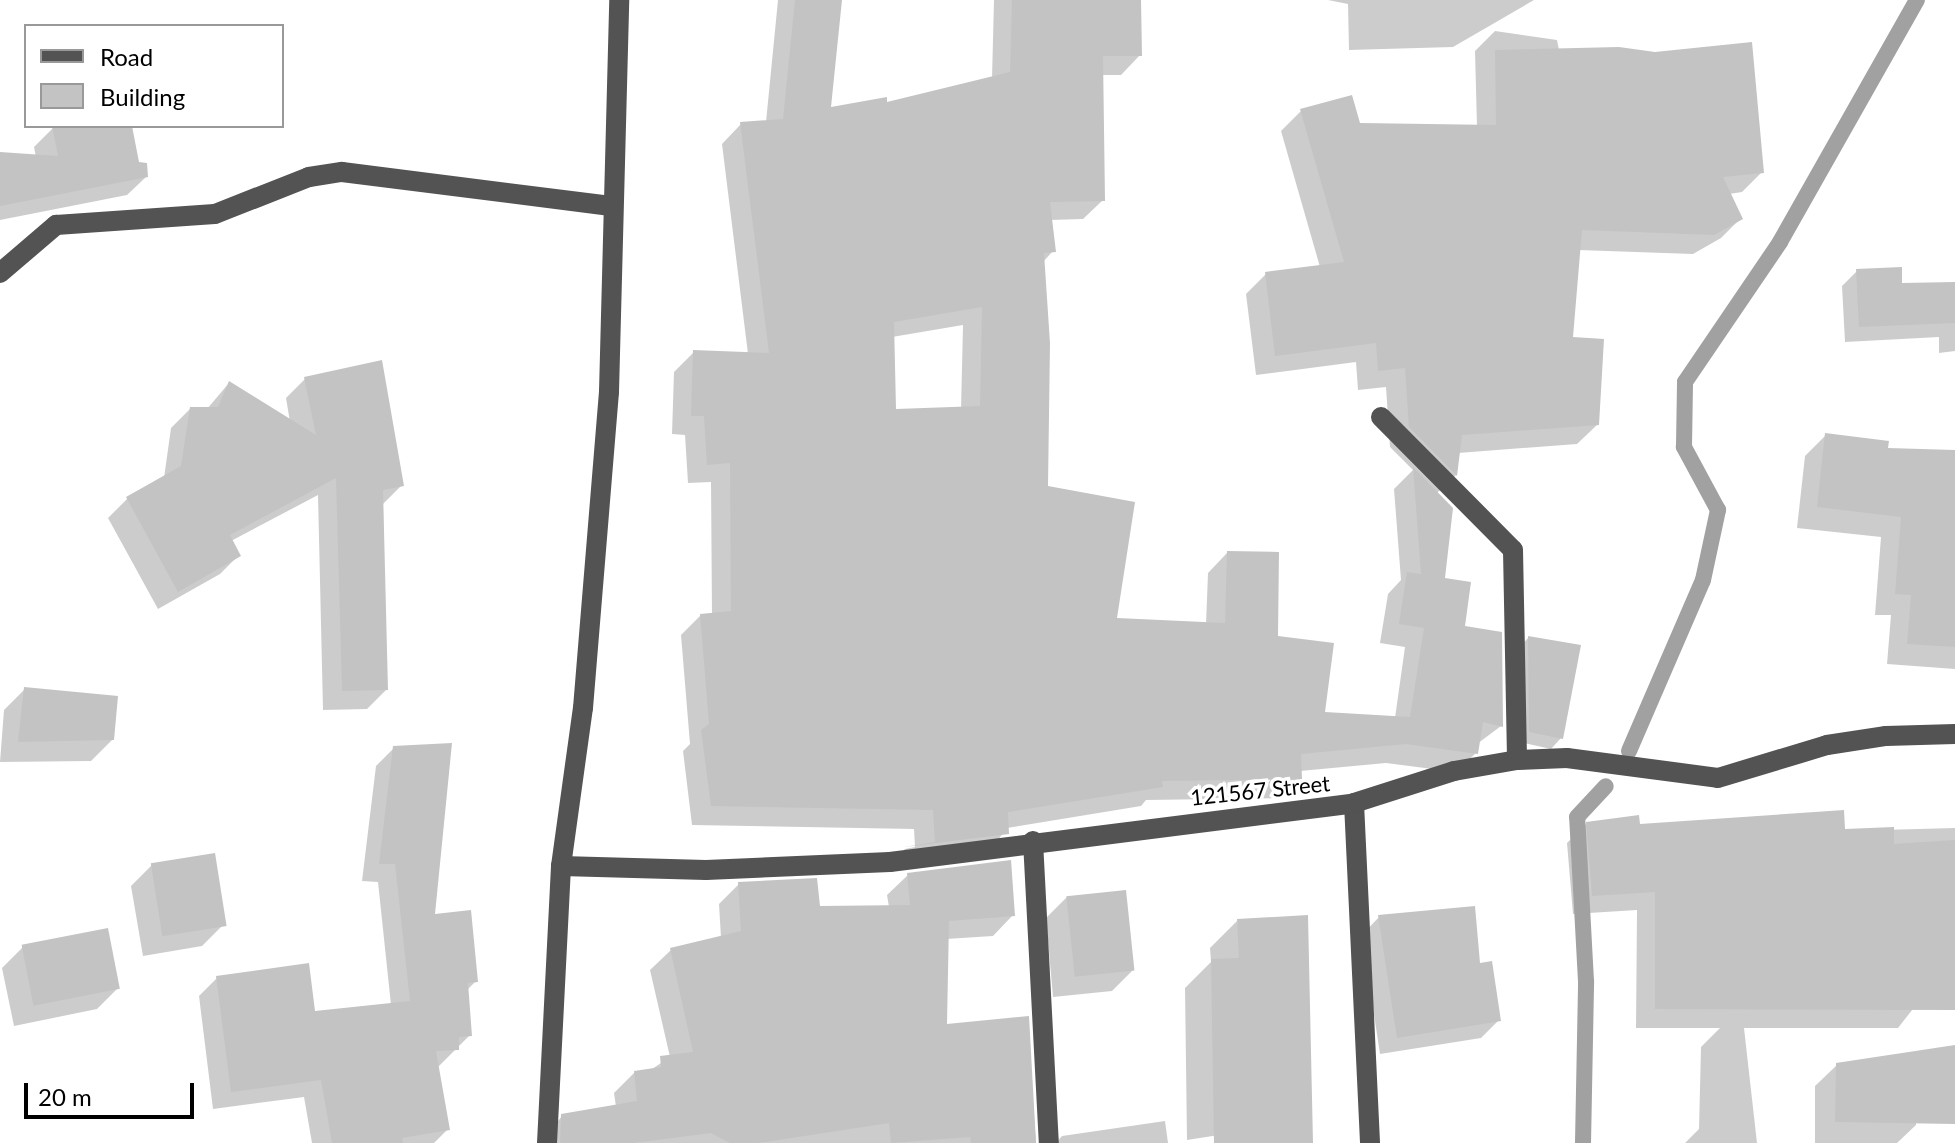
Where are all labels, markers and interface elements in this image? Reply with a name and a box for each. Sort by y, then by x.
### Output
legend [24,24,284,128]
text: Road [100,42,153,71]
text: Building [100,82,185,111]
street label: 121567 Street [1189,770,1331,810]
scale bar [28,1067,198,1117]
text: 20 m [38,1082,92,1111]

